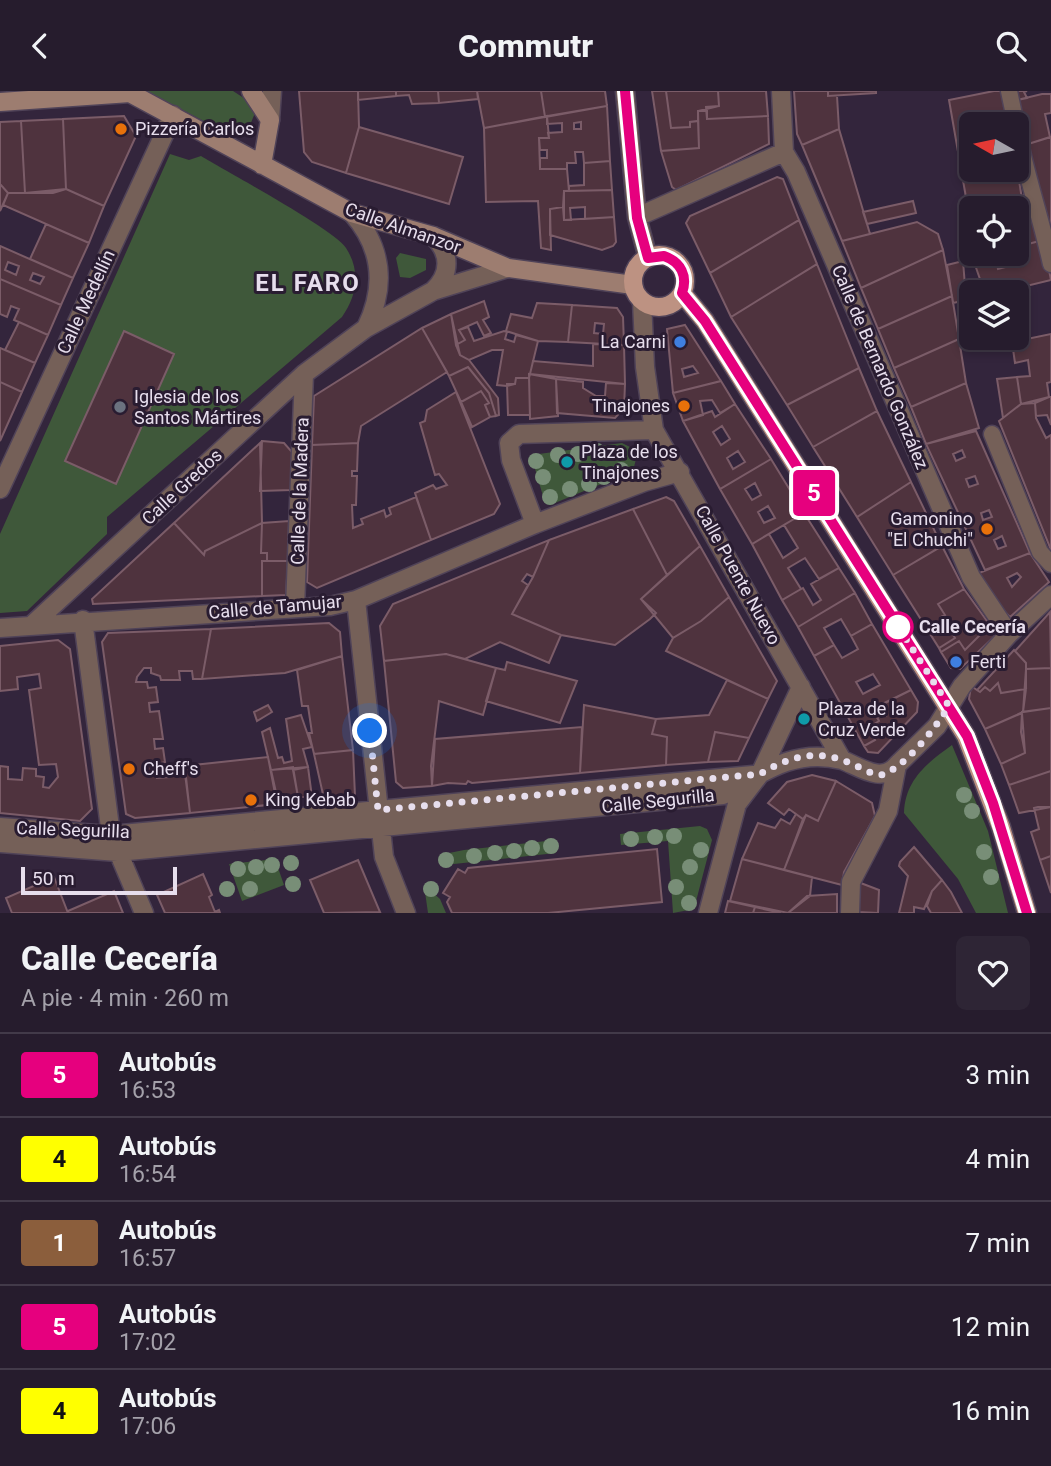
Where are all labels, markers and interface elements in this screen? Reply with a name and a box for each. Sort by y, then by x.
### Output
icon: back [21,27,59,65]
text: Commutr [458,27,593,65]
icon: search [992,27,1030,65]
north arrow [959,112,1029,182]
map controls [959,112,1029,350]
place label: Pizzería Carlos [135,118,254,139]
marker: Pizzería Carlos [113,121,129,137]
button: locate [959,196,1029,266]
street label: Calle Almanzor [343,198,464,257]
street label: Calle Medellín [52,246,119,357]
street label: Calle de Bernardo González [828,261,933,472]
district label: EL FARO [255,269,361,297]
button: layers [959,280,1029,350]
place label: La Carni [600,331,666,352]
marker: La Carni [672,334,688,350]
place label: Iglesia de los Santos Mártires [134,386,261,428]
place label: Tinajones [592,395,670,416]
marker: Tinajones [676,398,692,414]
marker: Iglesia de los Santos Mártires [112,399,128,415]
street label: Calle de la Madera [286,417,313,565]
place label: Plaza de los Tinajones [581,441,678,483]
street label: Calle Gredos [137,444,226,529]
marker: Plaza de los Tinajones [559,454,575,470]
line badge: 5 [791,470,837,516]
text: 5 [807,479,821,507]
street label: Calle Puente Nuevo [691,501,785,648]
place label: Gamonino "El Chuchi" [887,508,973,550]
marker: Gamonino "El Chuchi" [979,521,995,537]
street label: Calle de Tamujar [208,590,342,623]
marker: Calle Cecería [883,612,913,642]
place label: Calle Cecería [919,616,1026,637]
place label: Ferti [970,651,1006,672]
marker: Ferti [948,654,964,670]
place label: Plaza de la Cruz Verde [818,698,905,740]
marker: Plaza de la Cruz Verde [796,711,812,727]
your location [352,713,387,748]
place label: Cheff's [143,758,199,779]
marker: Cheff's [121,761,137,777]
street label: Calle Segurilla [600,784,716,817]
place label: King Kebab [265,789,356,810]
marker: King Kebab [243,792,259,808]
street label: Calle Segurilla [16,817,130,842]
scale bar [21,864,177,896]
text: 50 m [32,867,75,890]
button: heart [956,936,1030,1010]
text: Calle Cecería [21,939,218,978]
text: A pie · 4 min · 260 m [21,985,229,1012]
text: Autobús [119,1047,217,1077]
text: 3 min [965,1060,1030,1090]
text: 5 [53,1061,66,1089]
text: 16:53 [119,1077,176,1104]
text: Autobús [119,1131,217,1161]
text: 4 min [965,1144,1030,1174]
text: 4 [53,1145,66,1173]
text: 16:54 [119,1161,176,1188]
text: Autobús [119,1215,217,1245]
text: 7 min [965,1228,1030,1258]
text: 1 [53,1229,66,1257]
text: 16:57 [119,1245,176,1272]
text: Autobús [119,1299,217,1329]
text: 12 min [951,1312,1030,1342]
text: 5 [53,1313,66,1341]
text: 17:02 [119,1329,176,1356]
text: Autobús [119,1383,217,1413]
text: 16 min [951,1396,1030,1426]
text: 4 [53,1397,66,1425]
text: 17:06 [119,1413,176,1440]

